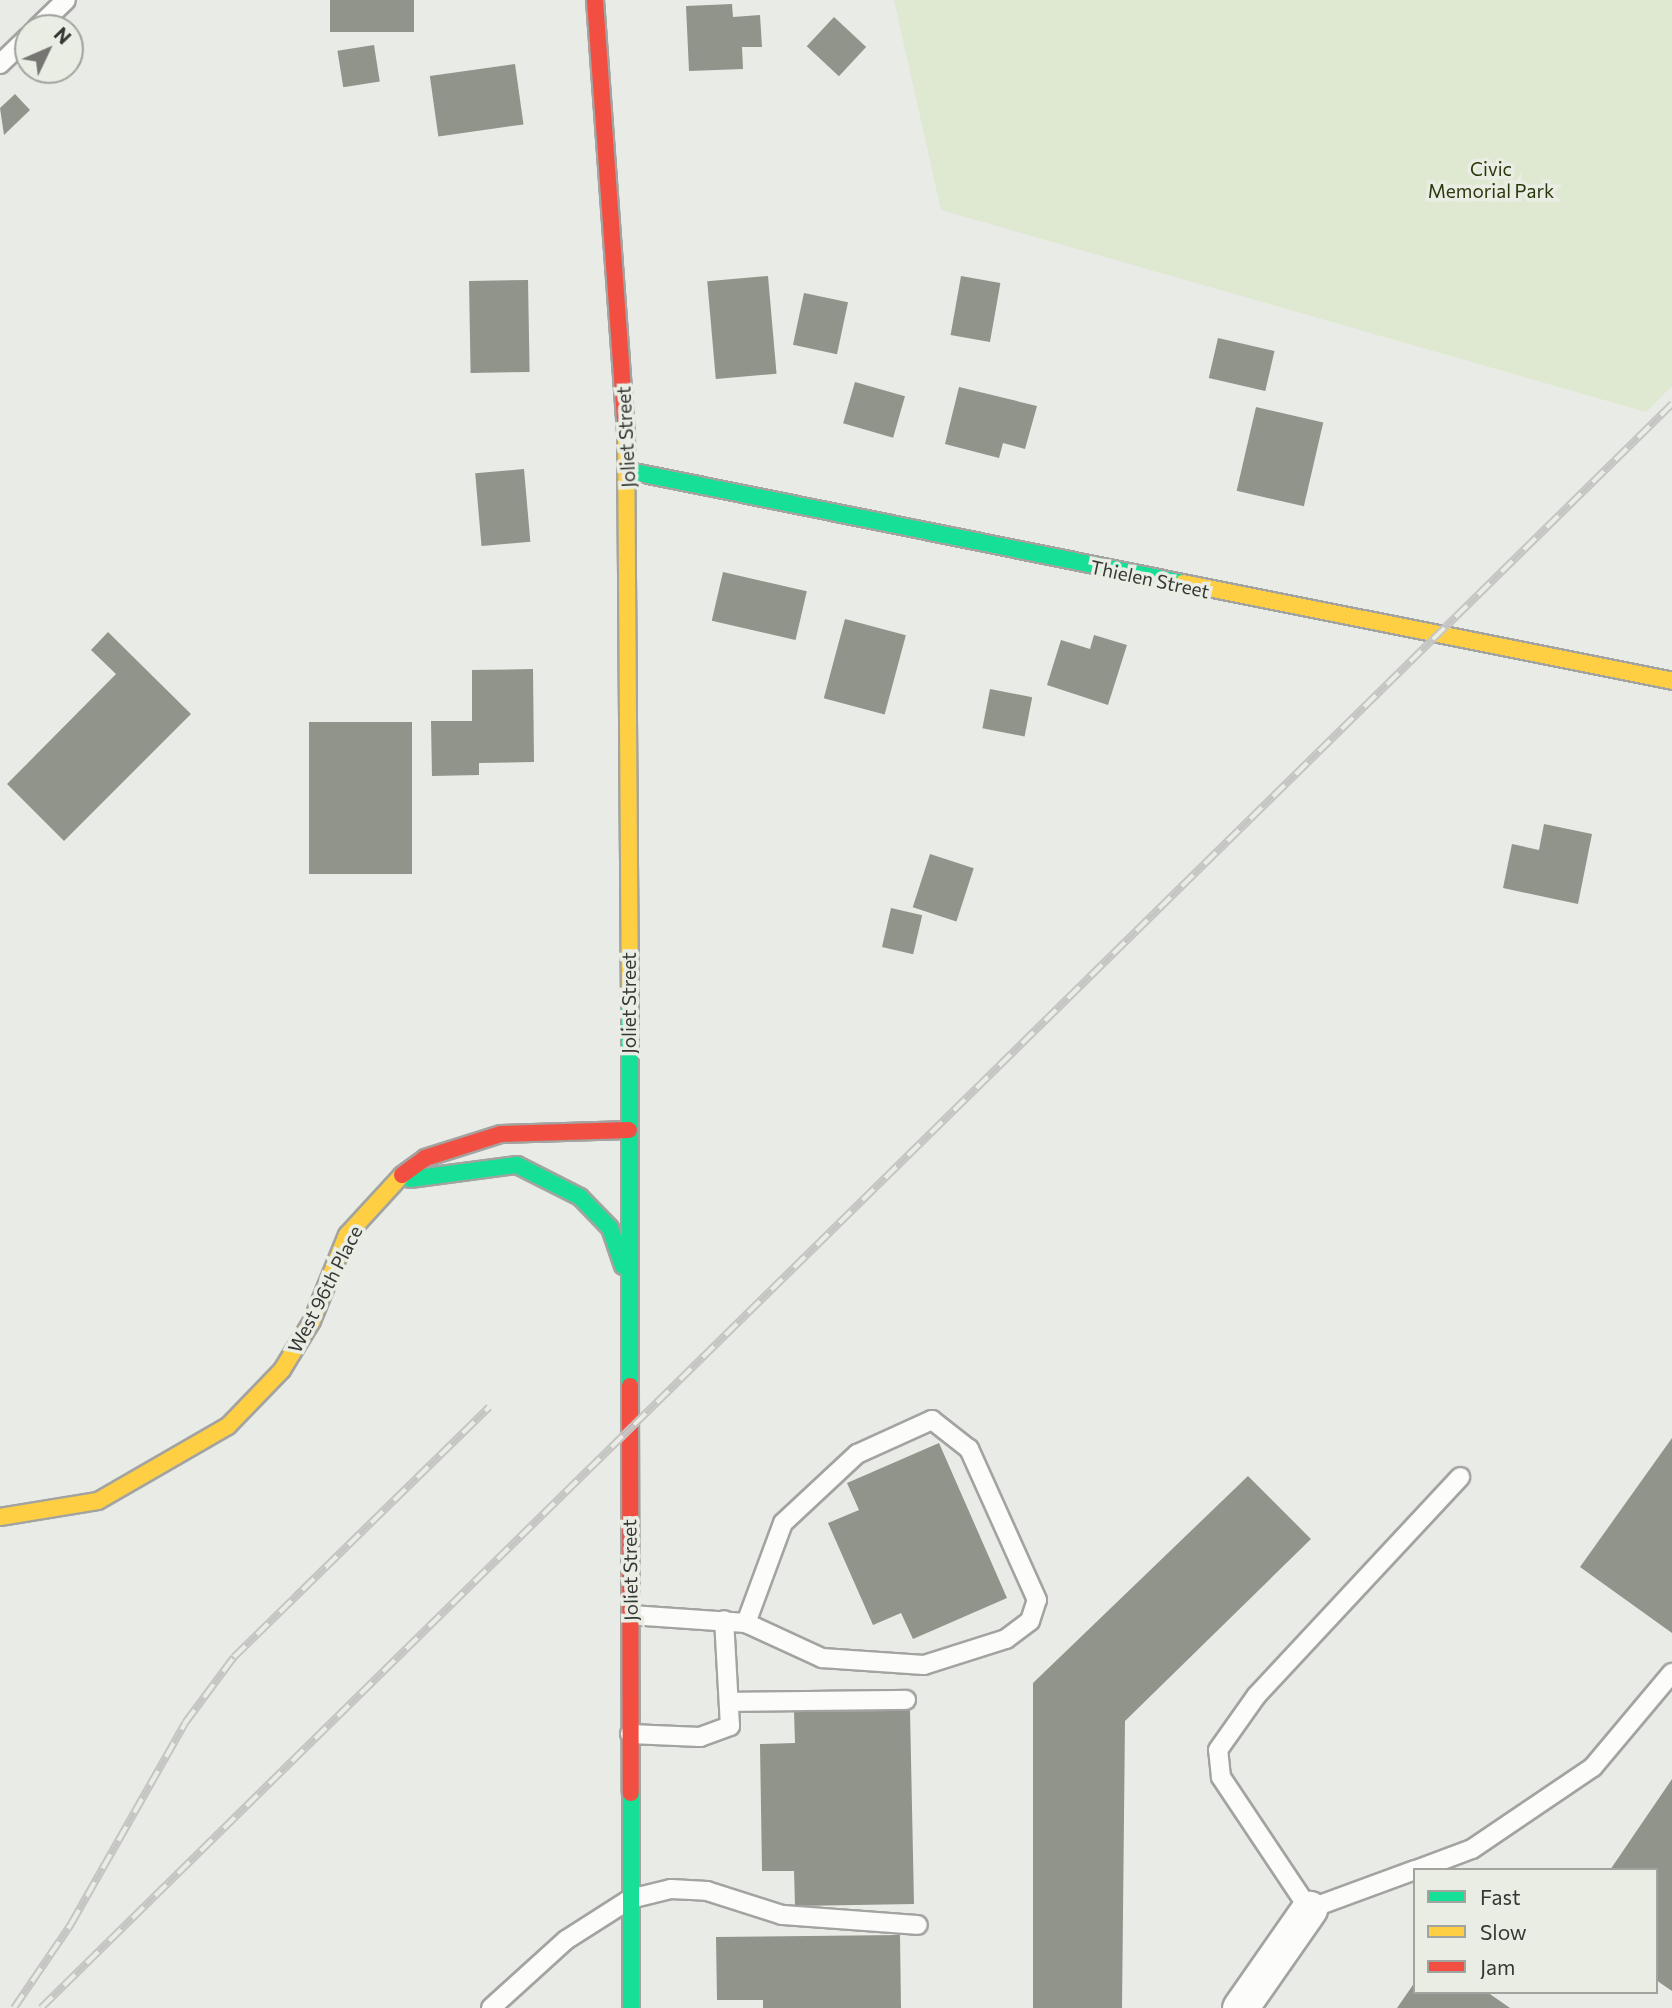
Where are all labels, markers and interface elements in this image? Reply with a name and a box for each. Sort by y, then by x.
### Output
north arrow [14,14,84,84]
text: N [50,22,76,49]
park label: Civic Memorial Park [1428,158,1554,202]
street label: Joliet Street [612,386,640,488]
street label: Thielen Street [1088,555,1212,603]
street label: Joliet Street [618,952,640,1054]
street label: West 96th Place [283,1222,367,1356]
street label: Joliet Street [618,1519,642,1621]
legend [1413,1868,1658,1994]
text: Fast [1480,1884,1521,1909]
text: Slow [1480,1919,1527,1944]
text: Jam [1480,1954,1515,1979]

